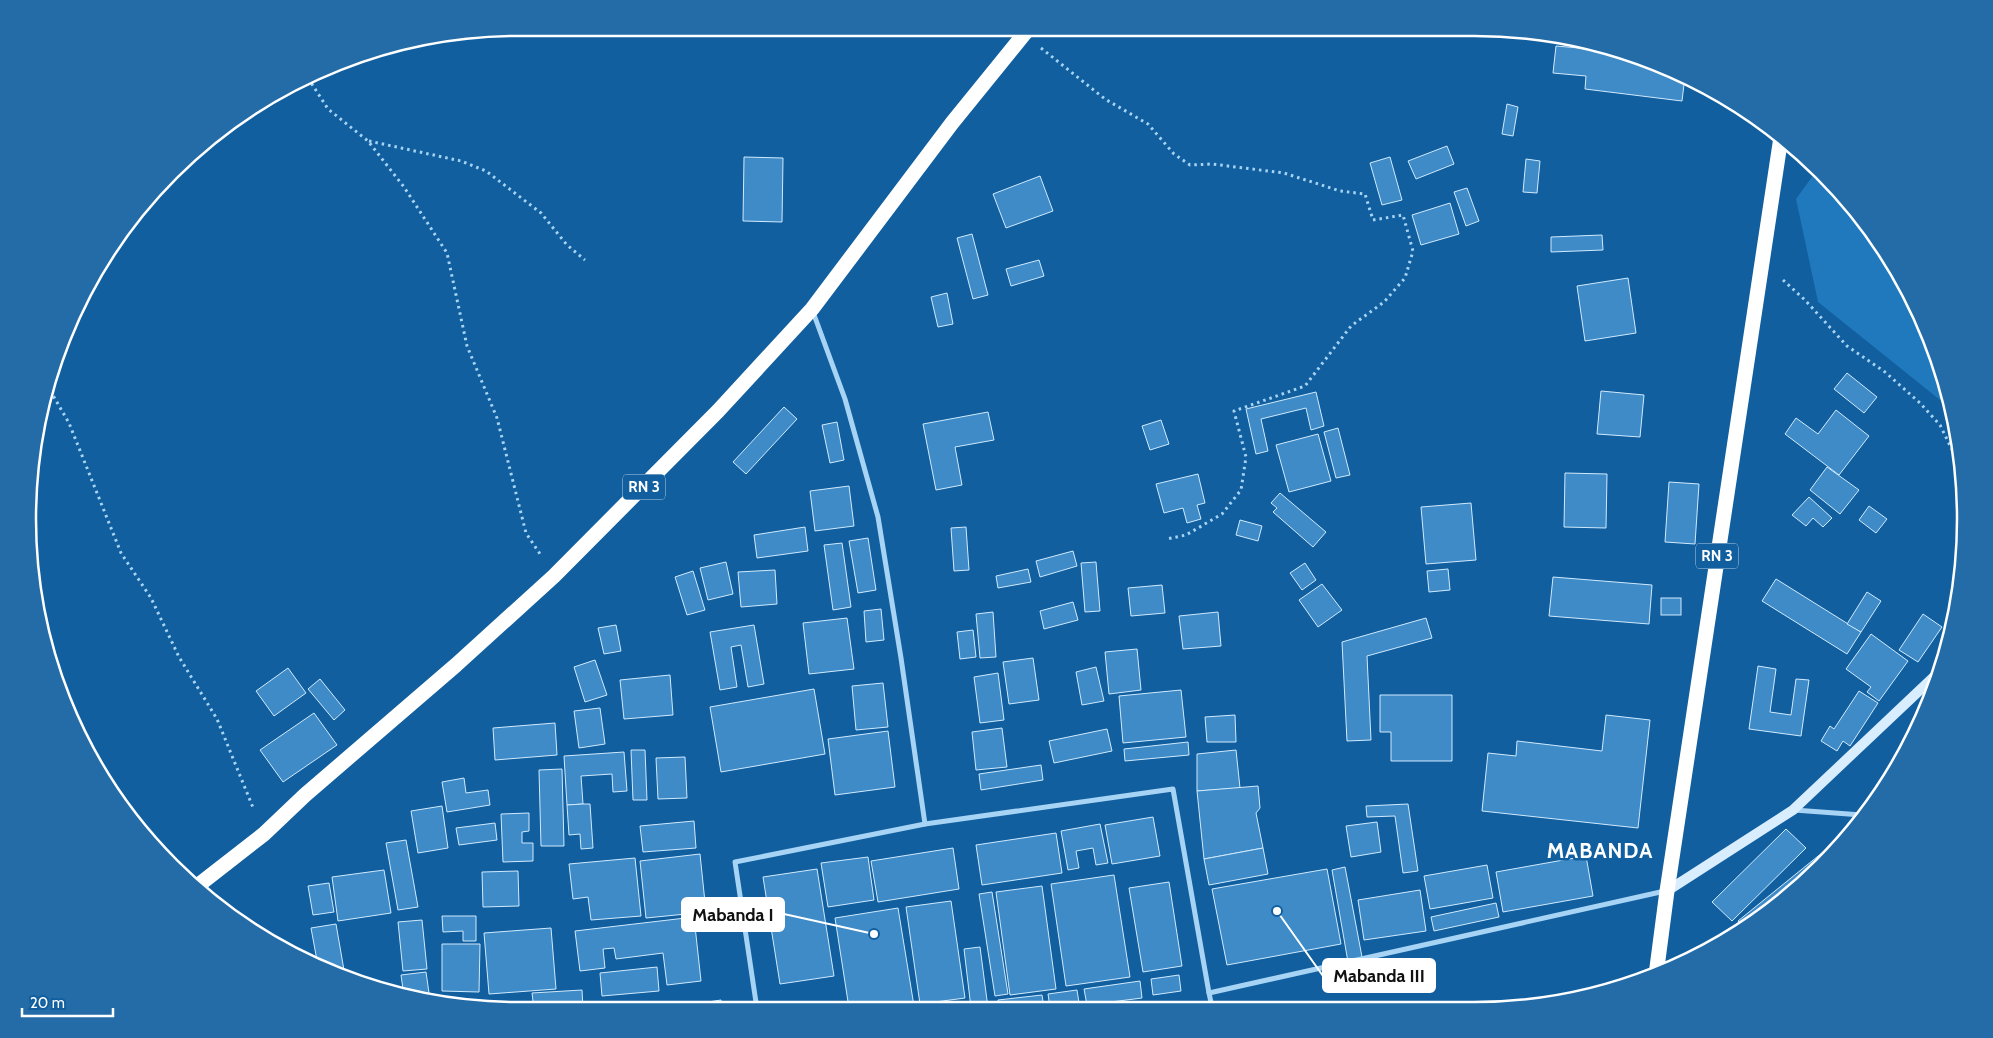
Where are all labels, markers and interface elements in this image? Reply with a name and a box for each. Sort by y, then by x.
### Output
road number: RN 3 [623,474,665,500]
road number: RN 3 [1696,544,1738,568]
district label: MABANDA [1547,838,1653,863]
callout: Mabanda I [682,898,784,931]
text: Mabanda I [692,904,774,926]
callout: Mabanda III [1323,959,1435,992]
text: Mabanda III [1333,965,1425,987]
scale bar [22,986,114,1018]
text: 20 m [30,994,65,1012]

